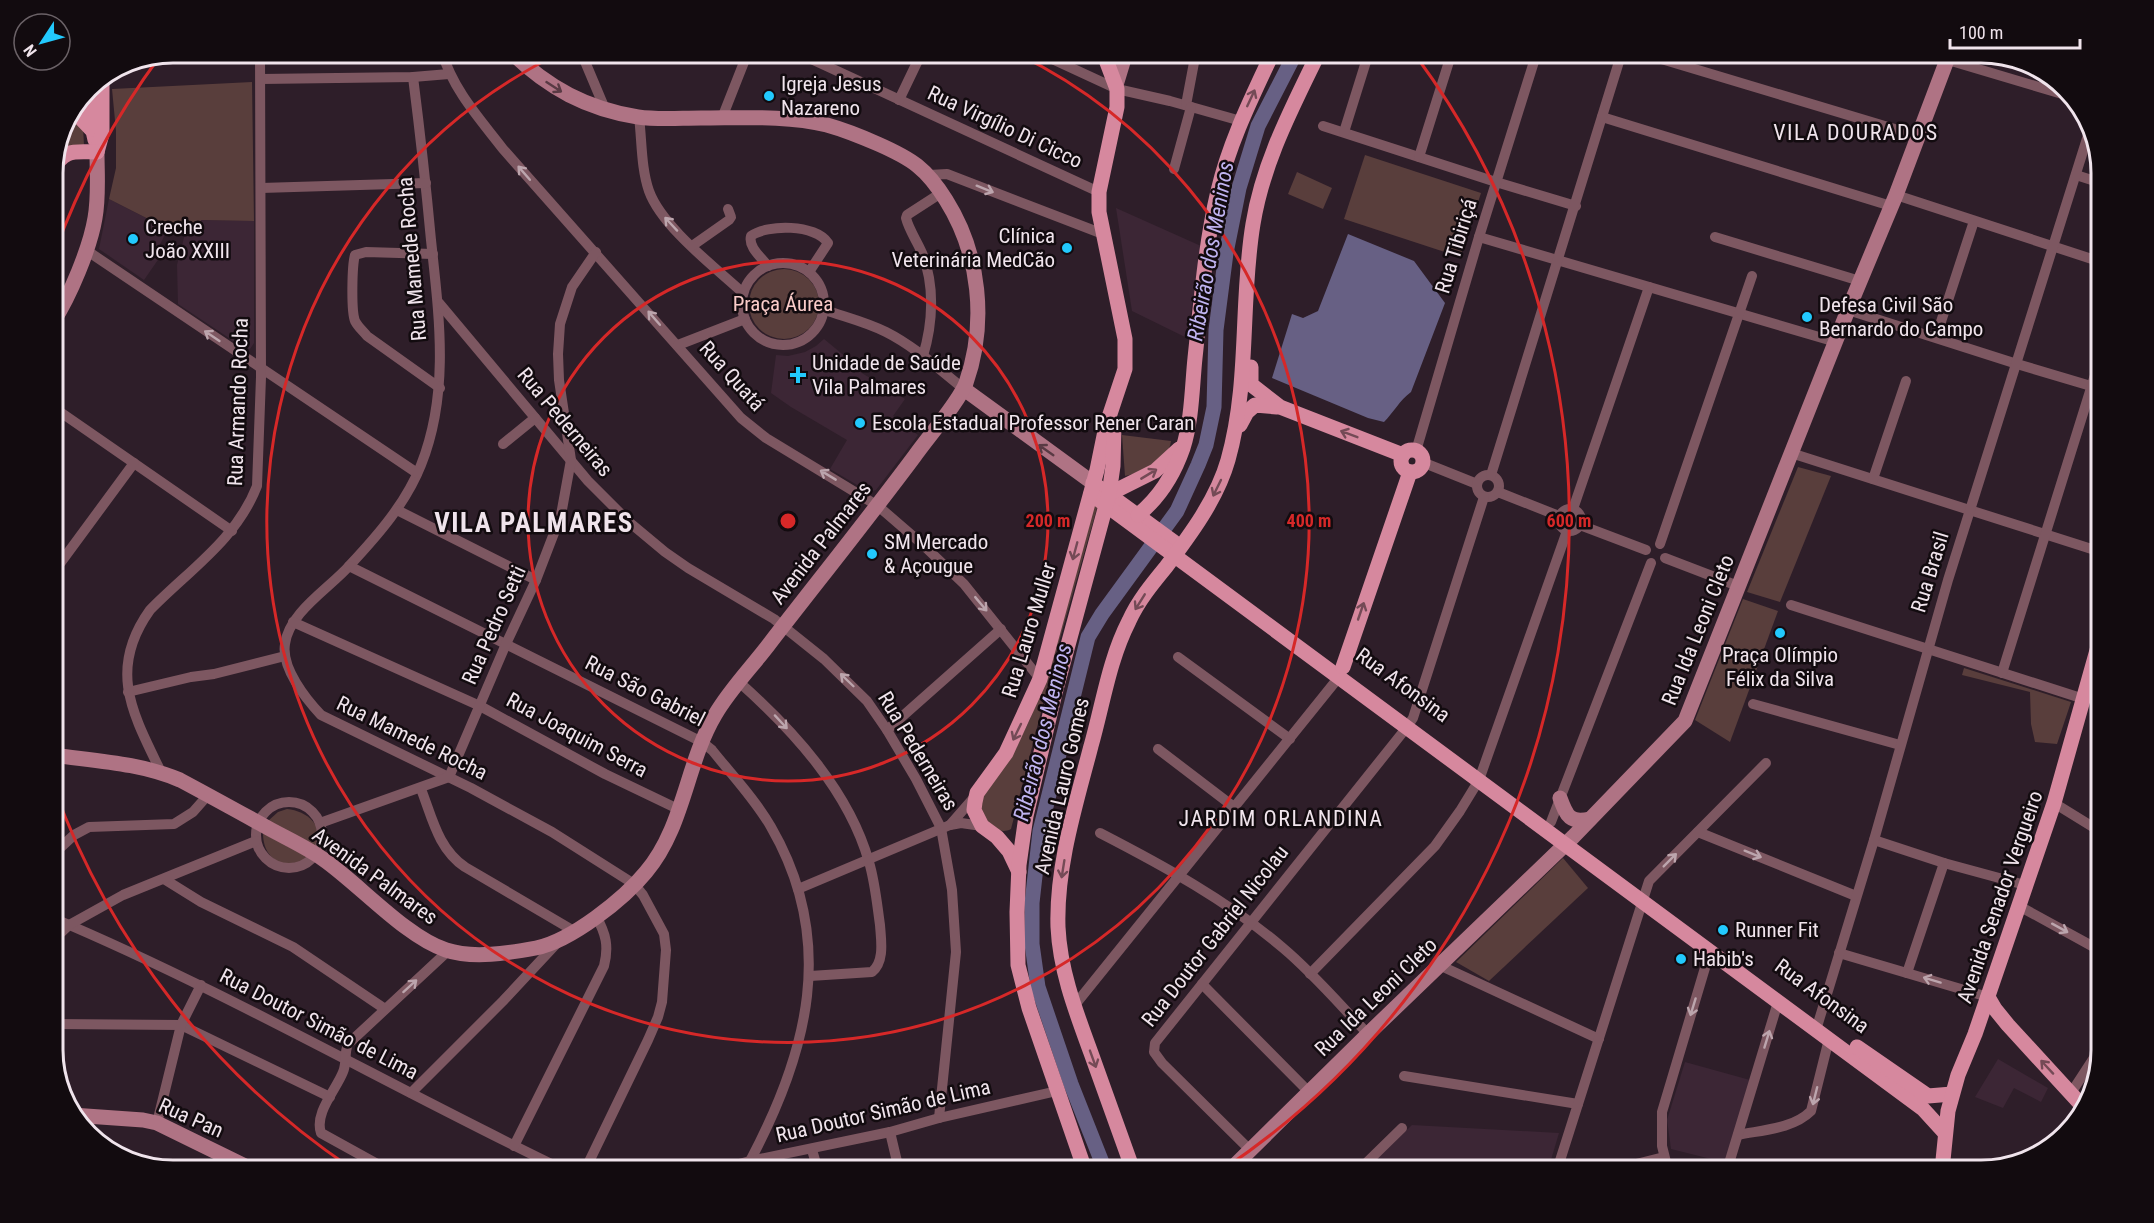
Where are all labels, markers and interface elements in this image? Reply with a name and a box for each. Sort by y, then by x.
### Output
north arrow [12,12,72,72]
scale bar [1950,12,2080,50]
text: 100 m [1959,22,2003,43]
text: N [20,41,41,60]
place label: Igreja Jesus Nazareno [781,72,882,120]
street label: Rua Virgílio Di Cicco [924,81,1086,173]
one-way arrow [545,82,562,94]
marker: Igreja Jesus Nazareno [762,89,776,103]
one-way arrow [1246,90,1258,108]
district label: VILA DOURADOS [1773,120,1939,145]
water label: Ribeirão dos Meninos [1182,159,1239,343]
one-way arrow [517,166,531,181]
street label: Rua Mamede Rocha [393,176,431,342]
one-way arrow [975,184,994,195]
street label: Rua Tibiriçá [1430,196,1482,296]
place label: Creche João XXIII [145,215,230,263]
one-way arrow [664,216,678,231]
place label: Clínica Veterinária MedCão [892,224,1055,272]
marker: Creche João XXIII [126,232,140,246]
marker: Clínica Veterinária MedCão [1060,241,1074,255]
park label: Praça Áurea [733,292,833,316]
place label: Defesa Civil São Bernardo do Campo [1819,293,1983,341]
marker: Defesa Civil São Bernardo do Campo [1800,310,1814,324]
one-way arrow [647,311,661,326]
street label: Rua Armando Rocha [223,318,253,486]
one-way arrow [205,330,221,342]
street label: Rua Quatá [695,336,769,416]
place label: Unidade de Saúde Vila Palmares [812,351,961,399]
street label: Rua Pederneiras [513,363,617,481]
marker: Unidade de Saúde Vila Palmares [789,366,807,384]
place label: Escola Estadual Professor Rener Caran [872,411,1194,435]
marker: Escola Estadual Professor Rener Caran [853,416,867,430]
one-way arrow [1340,427,1358,438]
one-way arrow [1038,444,1054,456]
one-way arrow [1140,468,1157,480]
one-way arrow [820,469,837,481]
street label: Avenida Palmares [766,477,876,609]
one-way arrow [1211,479,1223,496]
district label: VILA PALMARES [434,507,634,539]
text: 200 m [1026,510,1070,531]
text: 400 m [1287,510,1331,531]
text: 600 m [1547,510,1591,531]
centre of rings [778,511,798,531]
street label: Rua Brasil [1906,529,1954,615]
place label: SM Mercado & Açougue [884,530,988,578]
one-way arrow [1069,541,1080,560]
marker: SM Mercado & Açougue [865,547,879,561]
street label: Rua Ida Leoni Cleto [1657,551,1739,709]
street label: Rua Lauro Muller [997,560,1061,700]
street label: Rua Pedro Setti [457,562,531,688]
one-way arrow [1133,593,1145,610]
one-way arrow [974,596,987,612]
one-way arrow [1356,602,1367,621]
marker: Praça Olímpio Félix da Silva [1773,626,1787,640]
water label: Ribeirão dos Meninos [1008,641,1077,823]
street label: Rua Afonsina [1351,643,1455,727]
place label: Praça Olímpio Félix da Silva [1722,643,1838,691]
street label: Rua São Gabriel [581,651,709,731]
one-way arrow [839,673,854,687]
street label: Rua Pederneiras [873,687,963,815]
street label: Rua Joaquim Serra [502,688,652,782]
street label: Rua Mamede Rocha [333,691,491,785]
street label: Avenida Lauro Gomes [1030,695,1094,877]
one-way arrow [774,715,788,730]
one-way arrow [1010,723,1022,741]
street label: Avenida Senador Vergueiro [1952,788,2048,1006]
district label: JARDIM ORLANDINA [1179,806,1383,831]
street label: Avenida Palmares [308,823,442,929]
street label: Rua Doutor Gabriel Nicolau [1137,841,1293,1031]
one-way arrow [1743,849,1761,860]
one-way arrow [1662,852,1677,867]
one-way arrow [1057,859,1068,878]
place label: Runner Fit [1735,918,1819,942]
one-way arrow [2051,922,2068,934]
marker: Runner Fit [1716,923,1730,937]
street label: Rua Ida Leoni Cleto [1310,933,1442,1061]
place label: Habib's [1693,947,1754,971]
marker: Habib's [1674,952,1688,966]
street label: Rua Afonsina [1770,954,1874,1038]
street label: Rua Doutor Simão de Lima [216,964,422,1084]
one-way arrow [1923,974,1942,985]
one-way arrow [402,979,417,993]
one-way arrow [1687,997,1698,1016]
one-way arrow [1762,1030,1773,1049]
one-way arrow [1088,1049,1099,1068]
one-way arrow [2040,1060,2054,1075]
street label: Rua Doutor Simão de Lima [773,1075,993,1147]
one-way arrow [1808,1086,1820,1105]
street label: Rua Pan [155,1093,227,1143]

